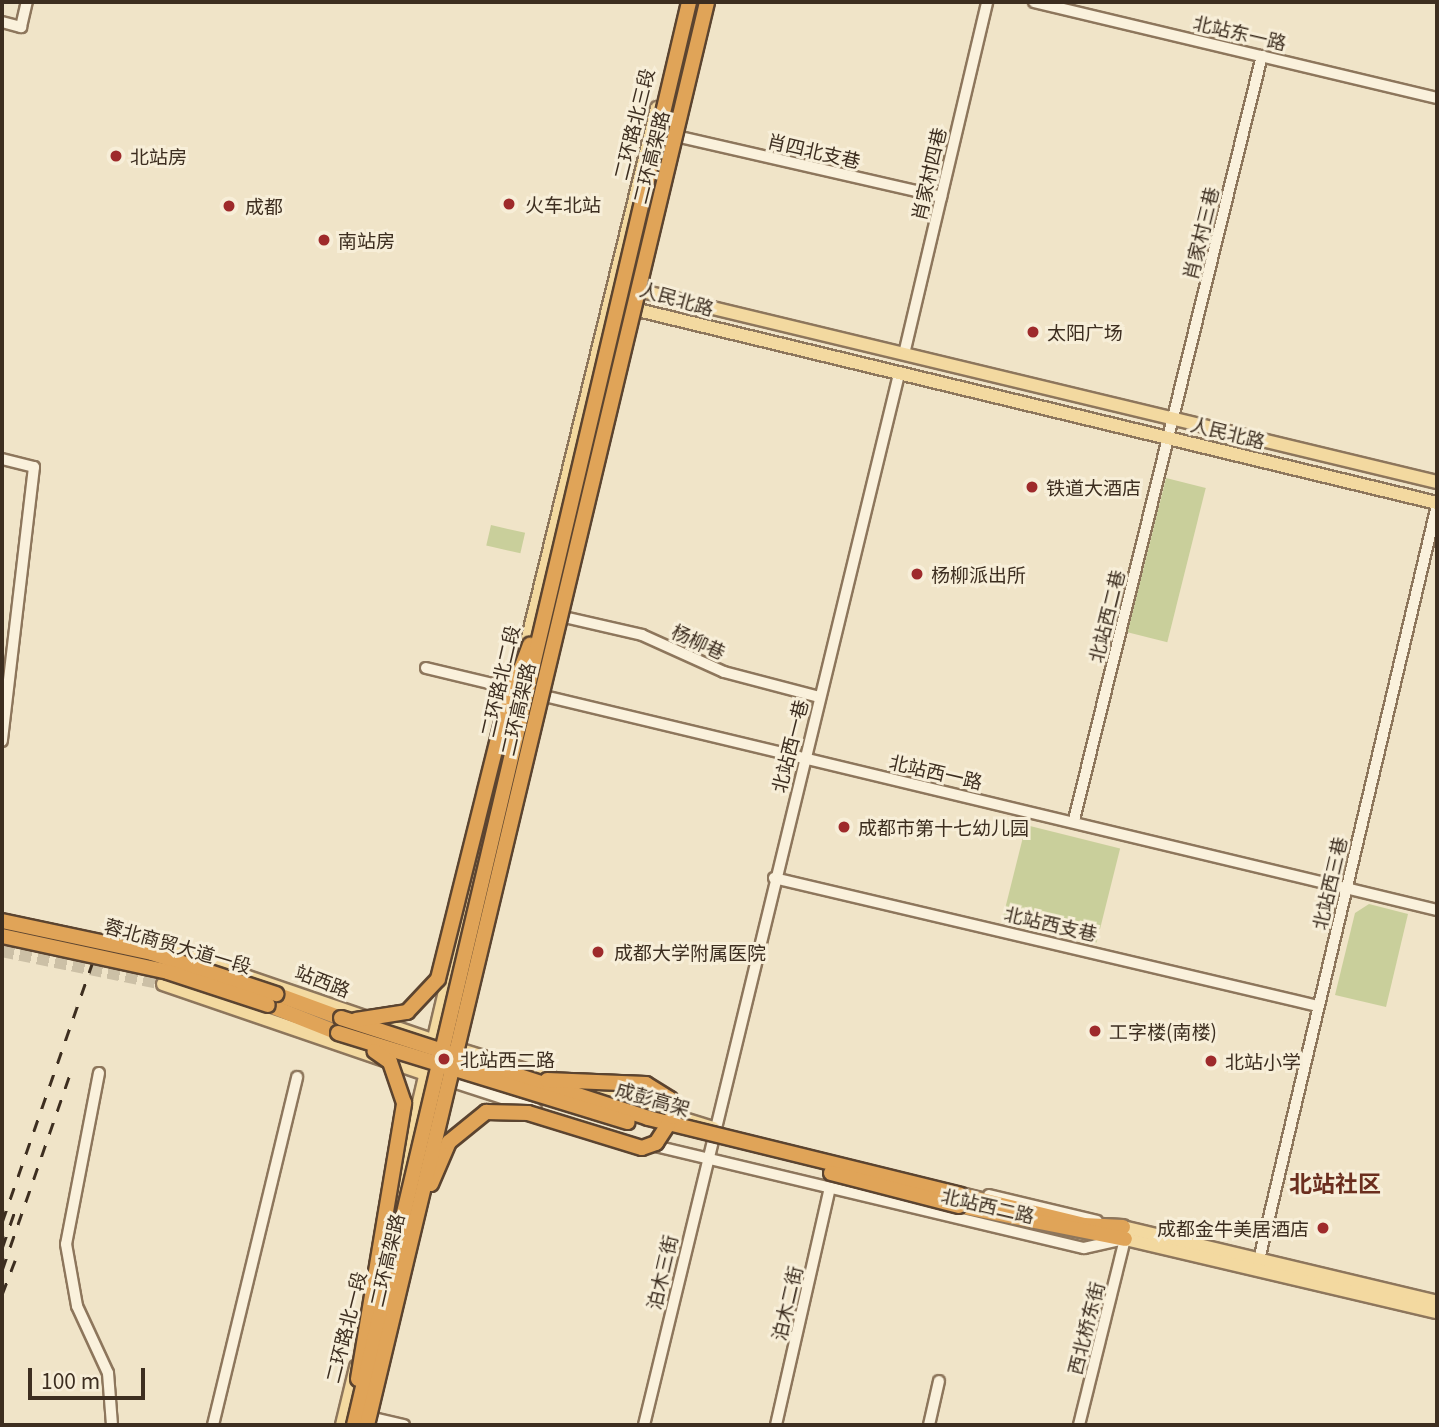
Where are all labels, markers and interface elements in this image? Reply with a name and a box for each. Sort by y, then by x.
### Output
street label: 北站东一路 [1191,10,1289,54]
street label: 二环路北三段 [608,66,658,182]
street label: 二环高架路 [627,108,673,206]
street label: 肖家村四巷 [906,125,950,223]
street label: 肖四北支巷 [765,128,863,172]
place label: 北站房 [130,145,187,167]
marker: 北站房 [108,148,124,164]
street label: 肖家村三巷 [1177,184,1223,282]
place label: 火车北站 [525,193,601,215]
marker: 火车北站 [499,194,519,214]
place label: 成都 [245,195,283,217]
marker: 成都 [219,196,239,216]
place label: 南站房 [338,229,395,251]
marker: 南站房 [316,232,332,248]
street label: 人民北路 [637,277,717,319]
place label: 太阳广场 [1047,321,1123,343]
marker: 太阳广场 [1025,324,1041,340]
street label: 人民北路 [1188,412,1268,452]
place label: 铁道大酒店 [1046,476,1141,498]
marker: 铁道大酒店 [1024,479,1040,495]
place label: 杨柳派出所 [931,563,1026,585]
marker: 杨柳派出所 [909,566,925,582]
street label: 北站西二巷 [1083,567,1129,665]
street label: 杨柳巷 [668,619,730,663]
street label: 二环路北二段 [475,623,523,739]
street label: 二环高架路 [495,660,539,758]
street label: 北站西一巷 [766,697,812,795]
street label: 北站西一路 [887,749,985,793]
place label: 成都市第十七幼儿园 [858,816,1029,838]
marker: 成都市第十七幼儿园 [836,819,852,835]
street label: 北站西三巷 [1307,834,1351,932]
street label: 北站西支巷 [1002,901,1100,945]
street label: 蓉北商贸大道一段 [102,913,254,977]
place label: 成都大学附属医院 [614,941,766,963]
marker: 成都大学附属医院 [588,942,608,962]
street label: 站西路 [292,959,354,1001]
place label: 工字楼(南楼) [1109,1020,1217,1042]
marker: 工字楼(南楼) [1087,1023,1103,1039]
place label: 北站西二路 [460,1048,555,1070]
marker: 北站西二路 [434,1049,454,1069]
place label: 北站小学 [1225,1050,1301,1072]
marker: 北站小学 [1203,1053,1219,1069]
street label: 成彭高架 [613,1077,693,1119]
district label: 北站社区 [1289,1168,1381,1196]
street label: 北站西二路 [939,1183,1037,1227]
street label: 二环高架路 [364,1211,408,1309]
place label: 成都金牛美居酒店 [1157,1217,1309,1239]
marker: 成都金牛美居酒店 [1315,1220,1331,1236]
street label: 泊木三街 [641,1232,681,1312]
street label: 泊木二街 [766,1263,806,1343]
street label: 二环路北一段 [320,1269,370,1385]
street label: 西北桥东街 [1062,1279,1108,1377]
scale bar [32,1354,149,1398]
text: 100 m [41,1365,100,1395]

